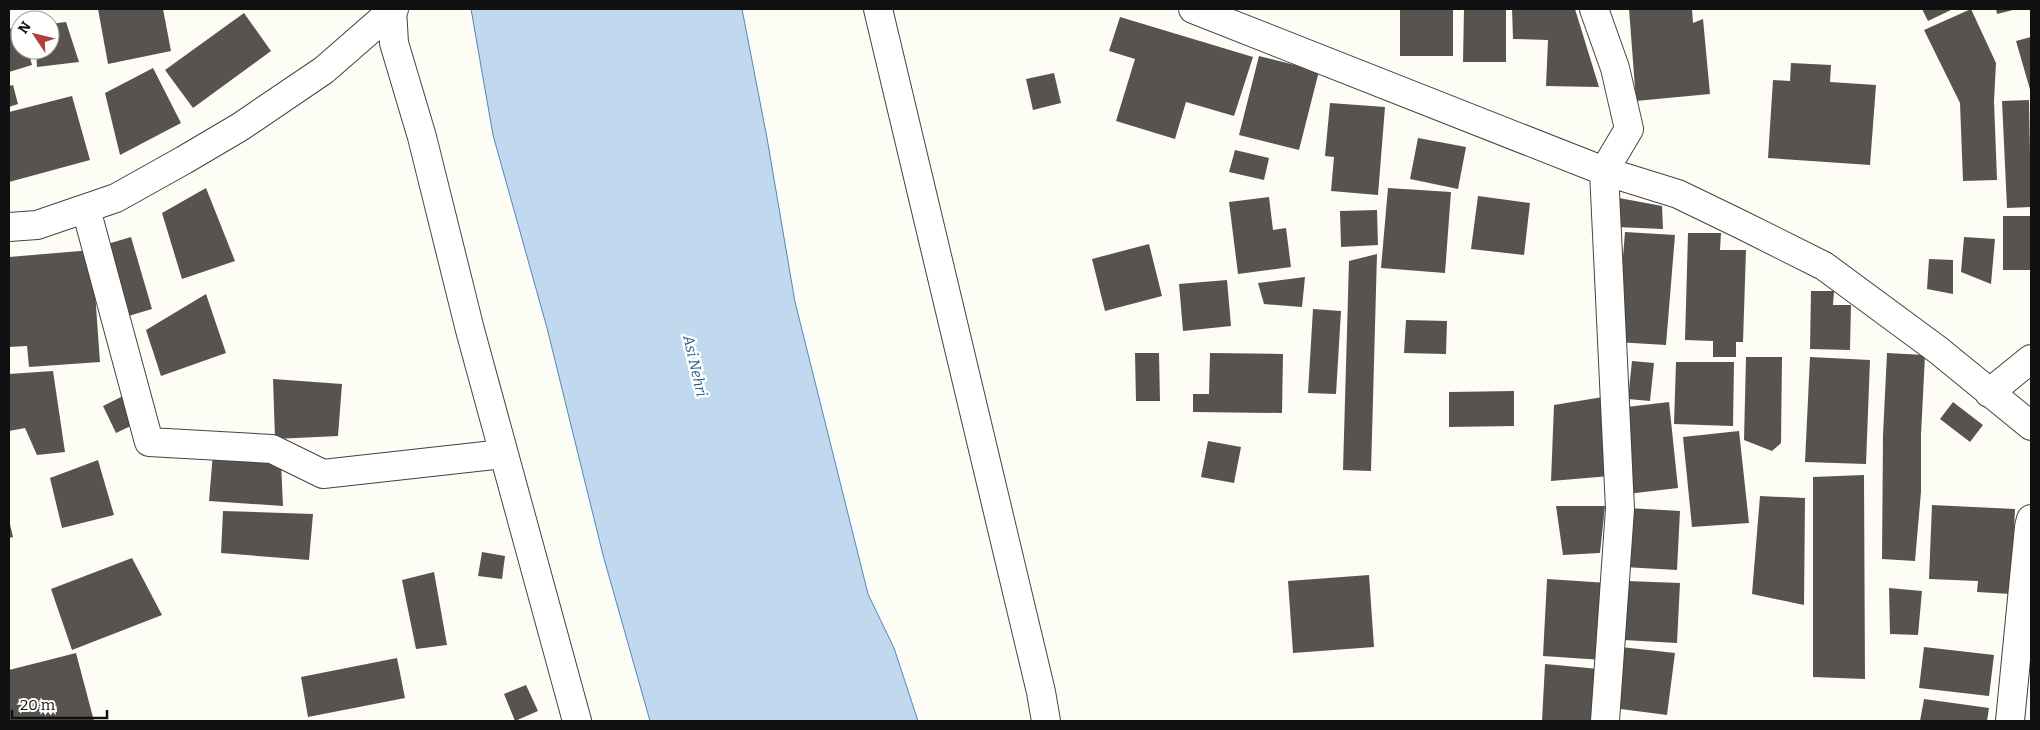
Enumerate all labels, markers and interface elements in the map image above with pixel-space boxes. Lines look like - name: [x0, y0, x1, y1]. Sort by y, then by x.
- north arrow: [10, 10, 60, 60]
- text: N: [15, 18, 35, 37]
- water label: Asi Nehri: [679, 333, 711, 398]
- scale bar: [12, 688, 108, 720]
- text: 20 m: [20, 696, 56, 714]

